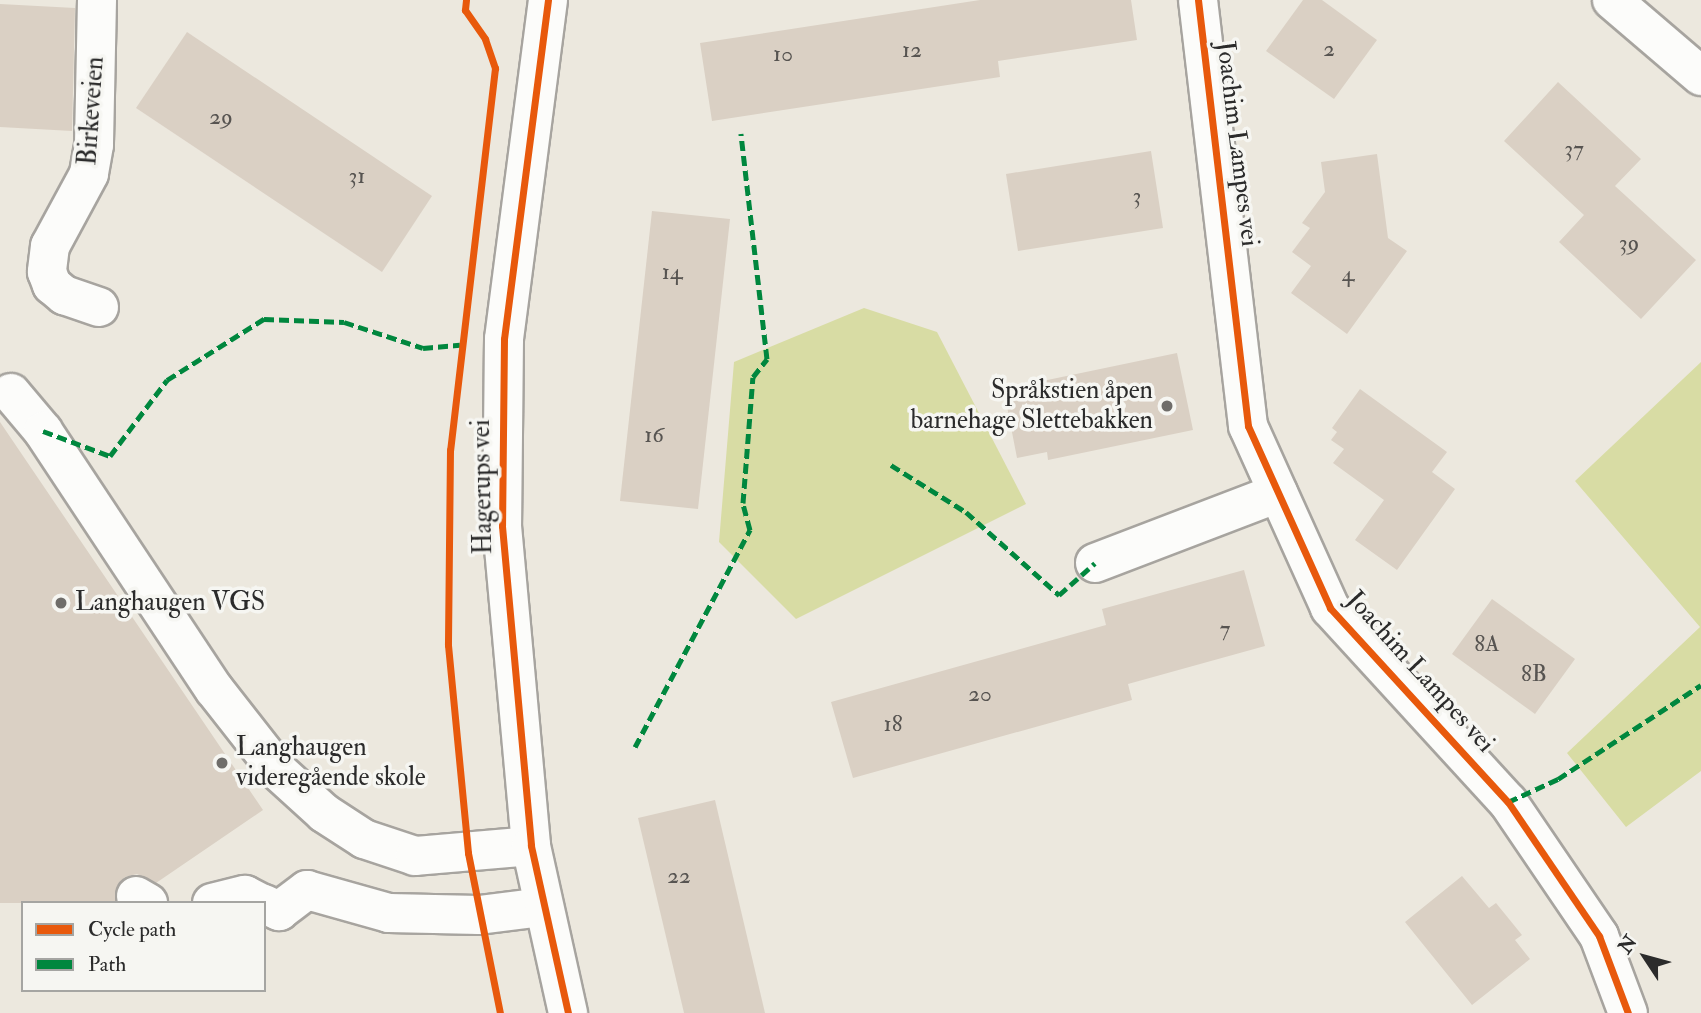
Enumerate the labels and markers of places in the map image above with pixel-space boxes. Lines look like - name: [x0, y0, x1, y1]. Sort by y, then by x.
- place label: Språkstien åpen barnehage Slettebakken: [910, 375, 1153, 436]
- marker: Språkstien åpen barnehage Slettebakken: [1159, 398, 1175, 414]
- place label: Langhaugen VGS: [75, 587, 265, 619]
- marker: Langhaugen VGS: [53, 595, 69, 611]
- place label: Langhaugen videregående skole: [236, 732, 426, 794]
- marker: Langhaugen videregående skole: [214, 755, 230, 771]

